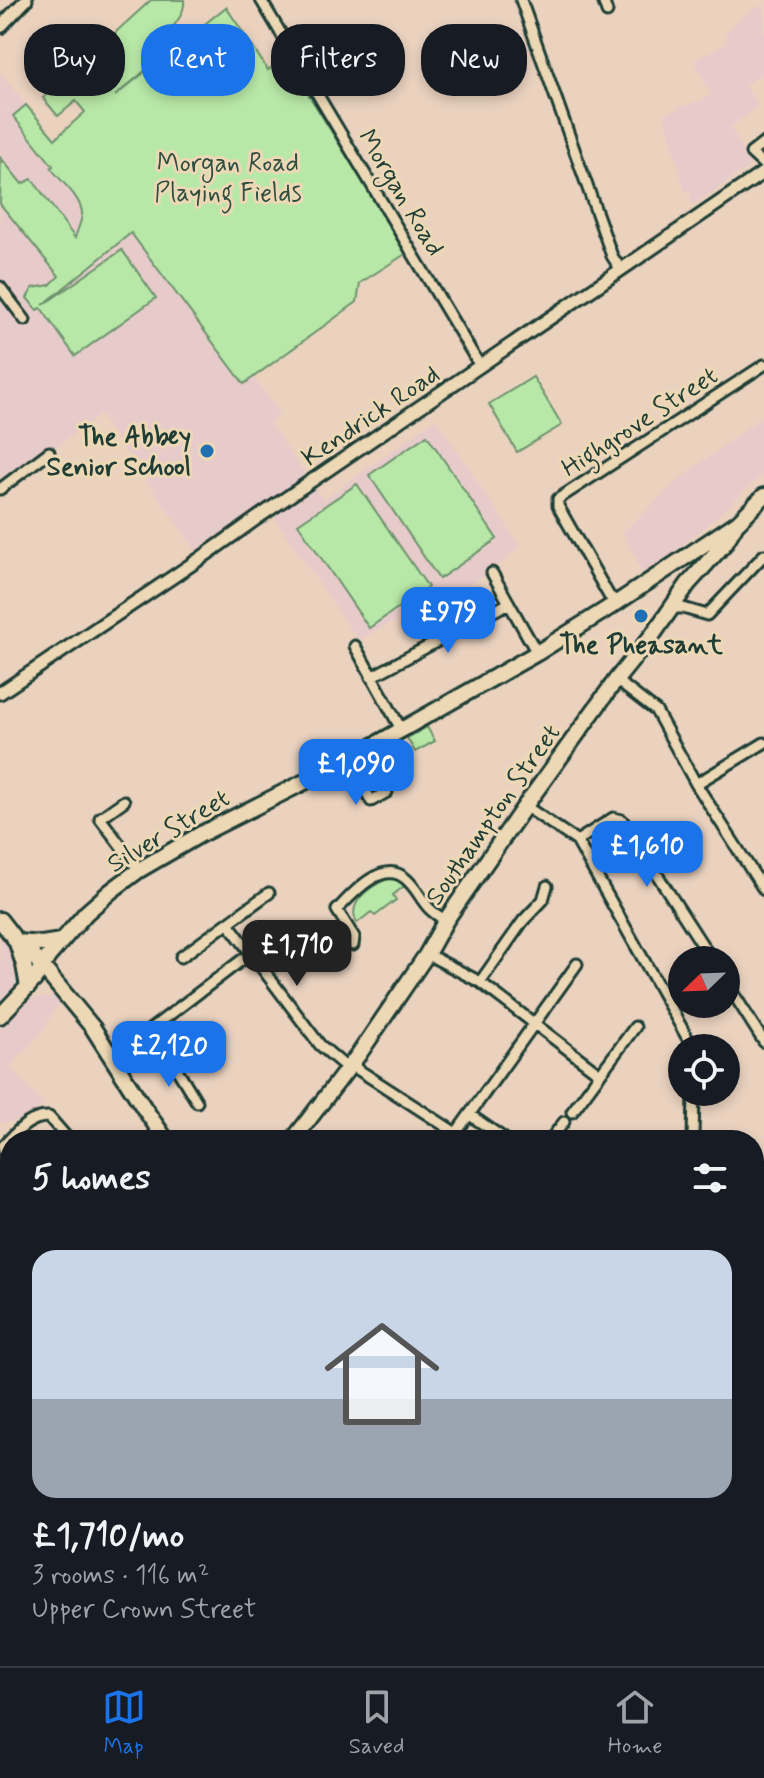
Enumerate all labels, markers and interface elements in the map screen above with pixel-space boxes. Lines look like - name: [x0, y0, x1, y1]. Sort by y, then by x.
- chip: Buy: [24, 24, 125, 96]
- chip: Rent: [141, 24, 255, 96]
- chip: Filters: [271, 24, 405, 96]
- chip: New: [421, 24, 527, 96]
- street label: Morgan Road: [347, 123, 452, 264]
- park label: Morgan Road Playing Fields: [154, 147, 302, 214]
- street label: Kendrick Road: [296, 358, 447, 475]
- street label: Highgrove Street: [555, 359, 727, 488]
- place label: The Abbey Senior School: [47, 421, 191, 485]
- marker: The Abbey Senior School: [198, 442, 216, 460]
- pin: £979: [401, 587, 495, 655]
- text: £979: [419, 596, 477, 630]
- marker: The Pheasant: [632, 607, 650, 625]
- place label: The Pheasant: [559, 629, 723, 663]
- street label: Southampton Street: [418, 718, 569, 913]
- pin: £1,090: [291, 739, 421, 807]
- text: £1,090: [317, 748, 395, 782]
- street label: Silver Street: [101, 782, 237, 882]
- pin: £1,610: [582, 821, 712, 889]
- text: £1,610: [610, 830, 684, 864]
- pin: £1,710: [232, 920, 362, 988]
- text: £1,710: [260, 929, 334, 963]
- north arrow: [668, 946, 740, 1018]
- map controls: [668, 946, 740, 1106]
- pin: £2,120: [104, 1021, 234, 1089]
- text: £2,120: [130, 1030, 208, 1064]
- button: locate: [668, 1034, 740, 1106]
- text: 5 homes: [32, 1156, 150, 1201]
- icon: filters: [688, 1156, 732, 1200]
- icon: home: [310, 1302, 454, 1446]
- text: £1,710/mo: [32, 1514, 184, 1559]
- text: 3 rooms · 116 m²: [32, 1559, 209, 1593]
- text: Upper Crown Street: [32, 1593, 256, 1627]
- tab: Map: [102, 1685, 146, 1761]
- tab: Saved: [349, 1685, 404, 1761]
- tab: Home: [608, 1685, 662, 1761]

